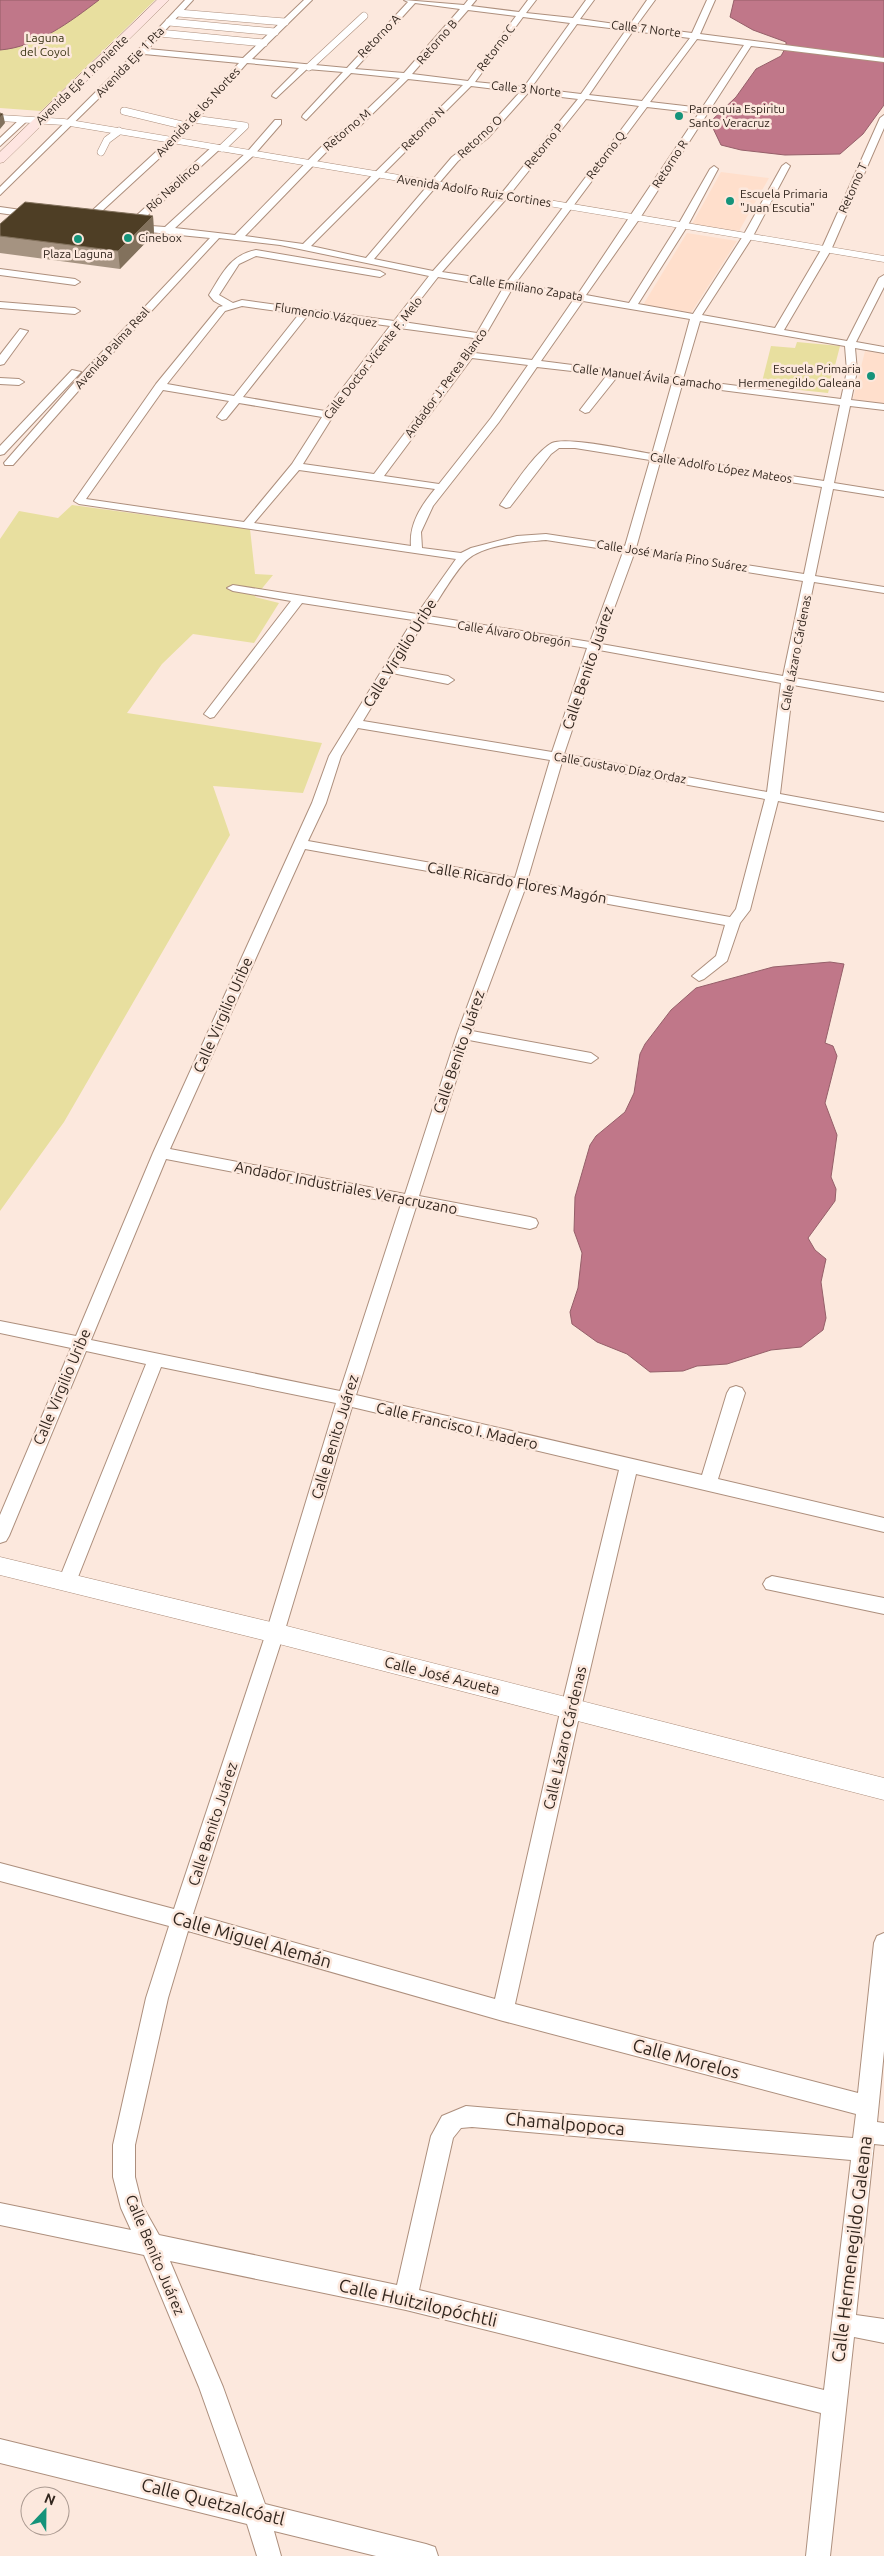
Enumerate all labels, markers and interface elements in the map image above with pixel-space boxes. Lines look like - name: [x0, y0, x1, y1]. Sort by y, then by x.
- street label: Retorno A: [355, 11, 402, 60]
- street label: Retorno B: [414, 17, 459, 67]
- street label: Calle 7 Norte: [610, 18, 682, 39]
- street label: Retorno C: [474, 22, 518, 73]
- street label: Avenida Eje 1 Pta: [93, 24, 166, 99]
- park label: Laguna del Coyol: [20, 31, 70, 58]
- street label: Avenida Eje 1 Poniente: [33, 32, 130, 127]
- street label: Avenida de los Nortes: [153, 64, 242, 159]
- street label: Calle 3 Norte: [490, 78, 562, 99]
- place label: Parroquia Espiritu Santo Veracruz: [689, 102, 785, 129]
- street label: Retorno N: [398, 104, 447, 153]
- street label: Retorno M: [321, 106, 373, 153]
- marker: Parroquia Espiritu Santo Veracruz: [673, 110, 685, 122]
- street label: Retorno O: [455, 113, 505, 161]
- street label: Retorno P: [522, 121, 566, 171]
- street label: Retorno Q: [583, 128, 628, 181]
- street label: Retorno R: [649, 137, 690, 190]
- street label: Río Naolinco: [143, 159, 202, 214]
- street label: Retorno T: [836, 160, 870, 215]
- street label: Avenida Adolfo Ruiz Cortines: [396, 172, 552, 209]
- place label: Escuela Primaria "Juan Escutia": [740, 187, 828, 214]
- marker: Escuela Primaria "Juan Escutia": [724, 195, 736, 207]
- place label: Cinebox: [138, 231, 182, 244]
- marker: Cinebox: [122, 232, 134, 244]
- marker: Plaza Laguna: [72, 233, 84, 245]
- place label: Plaza Laguna: [43, 247, 113, 260]
- street label: Calle Emiliano Zapata: [468, 272, 584, 303]
- street label: Calle Doctor Vicente F. Melo: [321, 294, 424, 422]
- street label: Flumencio Vázquez: [274, 300, 379, 329]
- street label: Avenida Palma Real: [72, 304, 152, 391]
- street label: Andador J. Perea Blanco: [402, 326, 489, 439]
- street label: Calle Manuel Ávila Camacho: [572, 361, 722, 392]
- place label: Escuela Primaria Hermenegildo Galeana: [738, 362, 861, 389]
- marker: Escuela Primaria Hermenegildo Galeana: [865, 370, 877, 382]
- street label: Calle Adolfo López Mateos: [649, 450, 793, 485]
- street label: Calle José María Pino Suárez: [596, 537, 749, 574]
- street label: Calle Lázaro Cárdenas: [778, 594, 813, 712]
- street label: Calle Virgilio Uribe: [359, 595, 440, 710]
- street label: Calle Benito Juárez: [558, 604, 617, 732]
- street label: Calle Álvaro Obregón: [456, 618, 572, 649]
- street label: Calle Gustavo Díaz Ordaz: [553, 749, 688, 786]
- street label: Calle Ricardo Flores Magón: [426, 858, 608, 907]
- street label: Calle Virgilio Uribe: [189, 954, 256, 1075]
- street label: Calle Benito Juárez: [429, 988, 488, 1116]
- street label: Andador Industriales Veracruzano: [233, 1158, 459, 1217]
- street label: Calle Virgilio Uribe: [29, 1326, 94, 1447]
- street label: Calle Benito Juárez: [308, 1373, 362, 1501]
- street label: Calle Francisco I. Madero: [375, 1399, 540, 1452]
- street label: Calle José Azueta: [383, 1653, 502, 1698]
- street label: Calle Lázaro Cárdenas: [540, 1664, 589, 1811]
- street label: Calle Benito Juárez: [184, 1760, 241, 1888]
- street label: Calle Miguel Alemán: [170, 1907, 334, 1971]
- street label: Calle Morelos: [631, 2034, 742, 2082]
- street label: Chamalpopoca: [505, 2108, 626, 2138]
- street label: Calle Hermenegildo Galeana: [827, 2134, 875, 2363]
- street label: Calle Benito Juárez: [122, 2192, 189, 2318]
- street label: Calle Huitzilopóchtli: [337, 2274, 499, 2330]
- street label: Calle Quetzalcóatl: [139, 2474, 287, 2530]
- north arrow: [20, 2486, 70, 2536]
- text: N: [42, 2490, 58, 2508]

